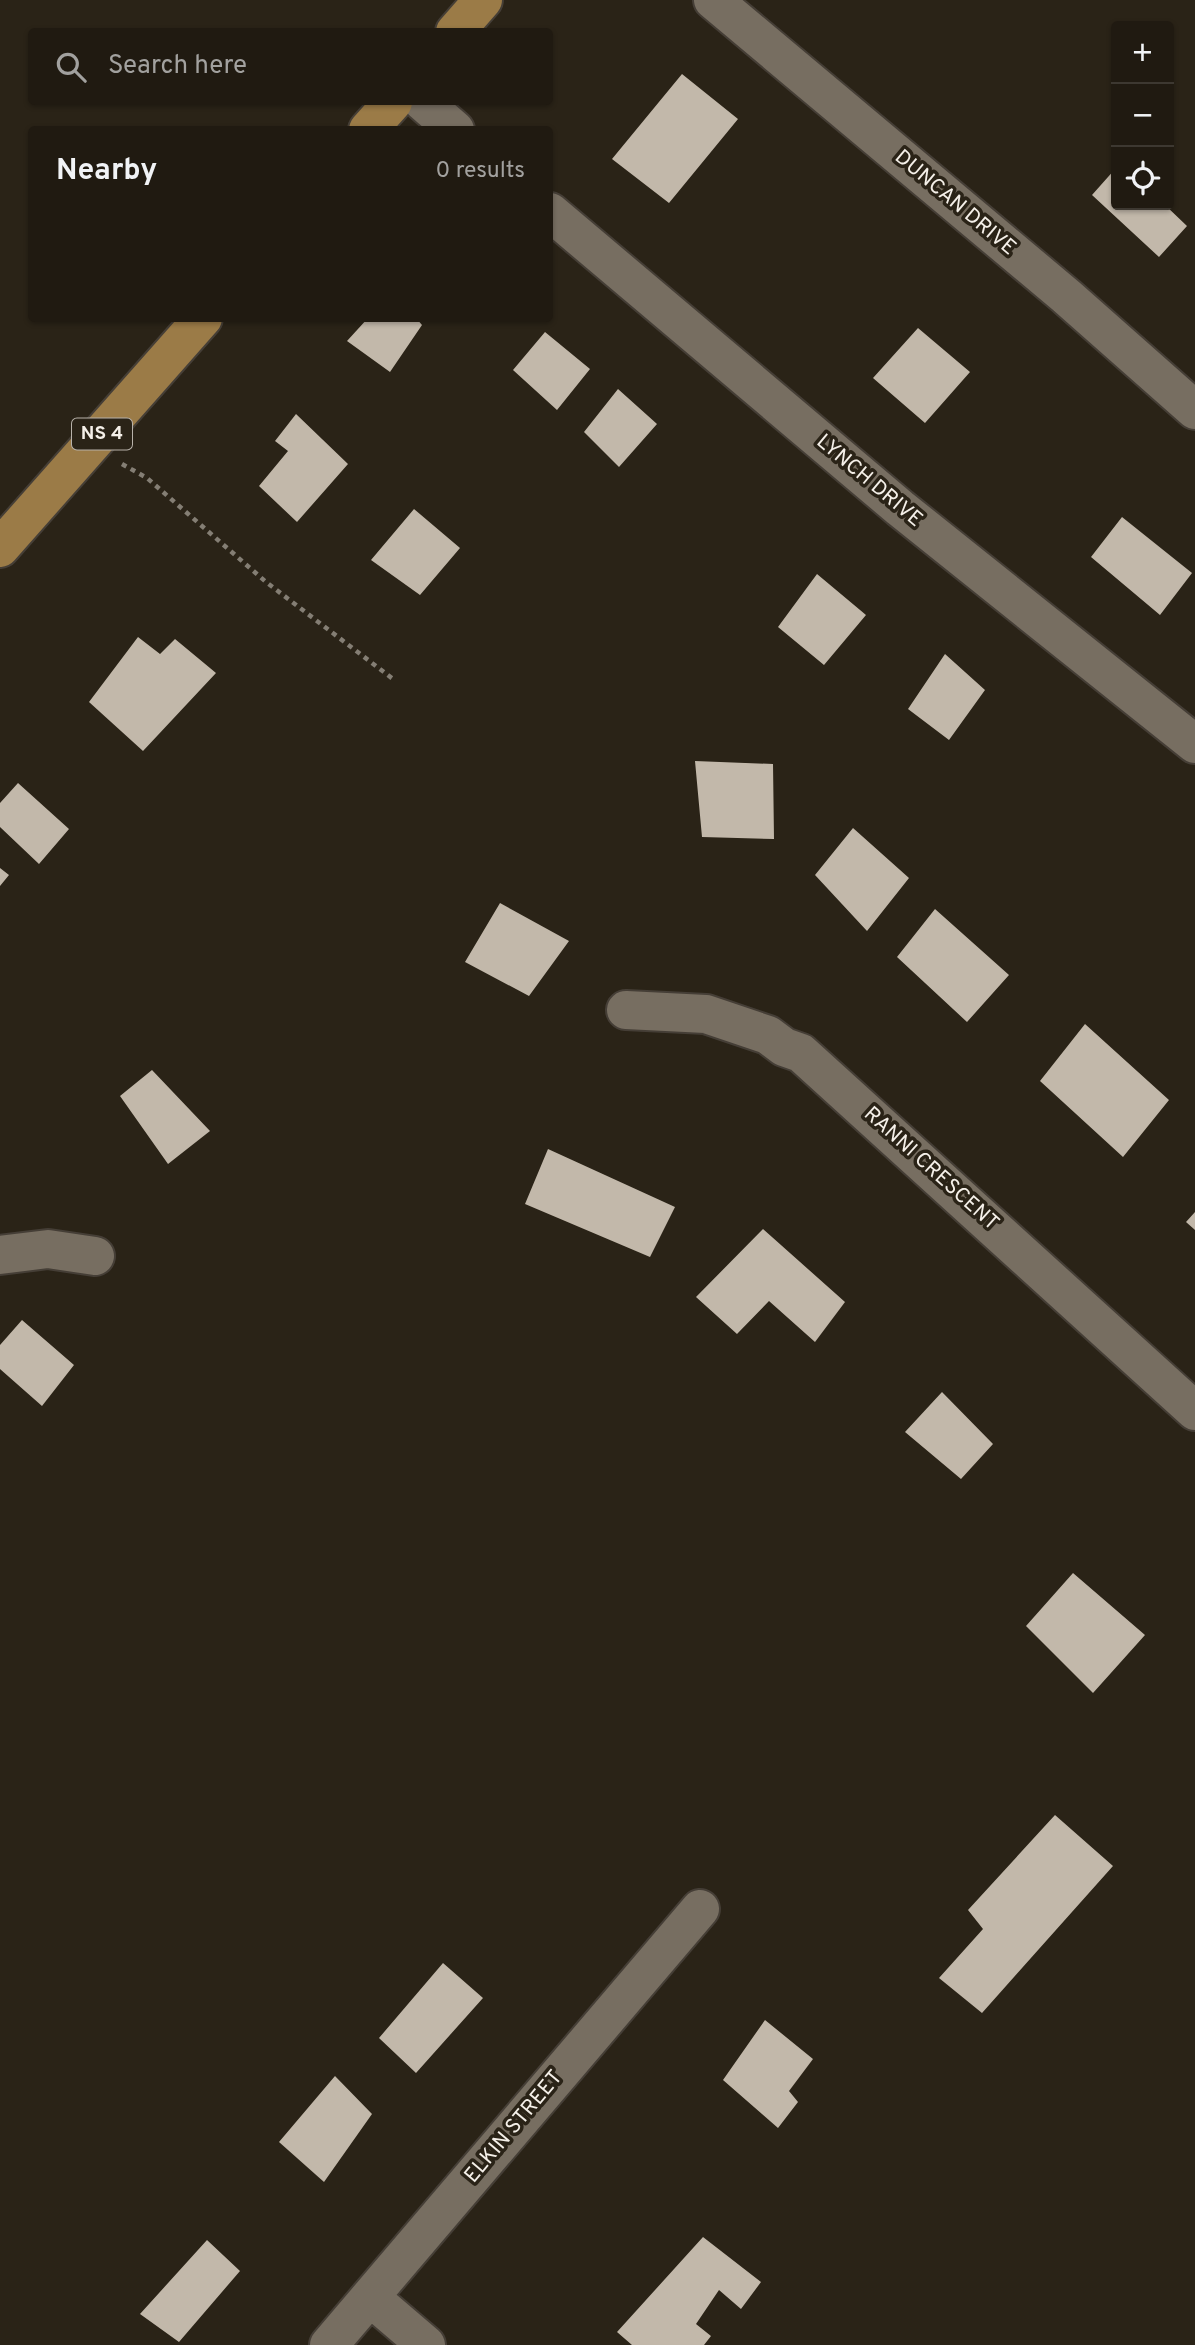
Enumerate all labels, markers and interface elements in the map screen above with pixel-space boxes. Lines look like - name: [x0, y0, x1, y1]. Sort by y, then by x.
- map controls: [1111, 21, 1174, 210]
- button: +: [1111, 21, 1174, 84]
- search box: [28, 28, 553, 105]
- icon: search: [52, 48, 90, 86]
- text: Search here: [108, 50, 247, 83]
- button: −: [1111, 84, 1174, 147]
- street label: DUNCAN DRIVE: [889, 144, 1021, 262]
- button: locate: [1111, 147, 1174, 210]
- text: Nearby: [56, 153, 157, 190]
- text: 0 results: [436, 157, 525, 186]
- road number: NS 4: [72, 418, 132, 449]
- street label: LYNCH DRIVE: [810, 429, 928, 533]
- street label: RANNI CRESCENT: [858, 1101, 1004, 1237]
- street label: ELKIN STREET: [459, 2065, 569, 2189]

